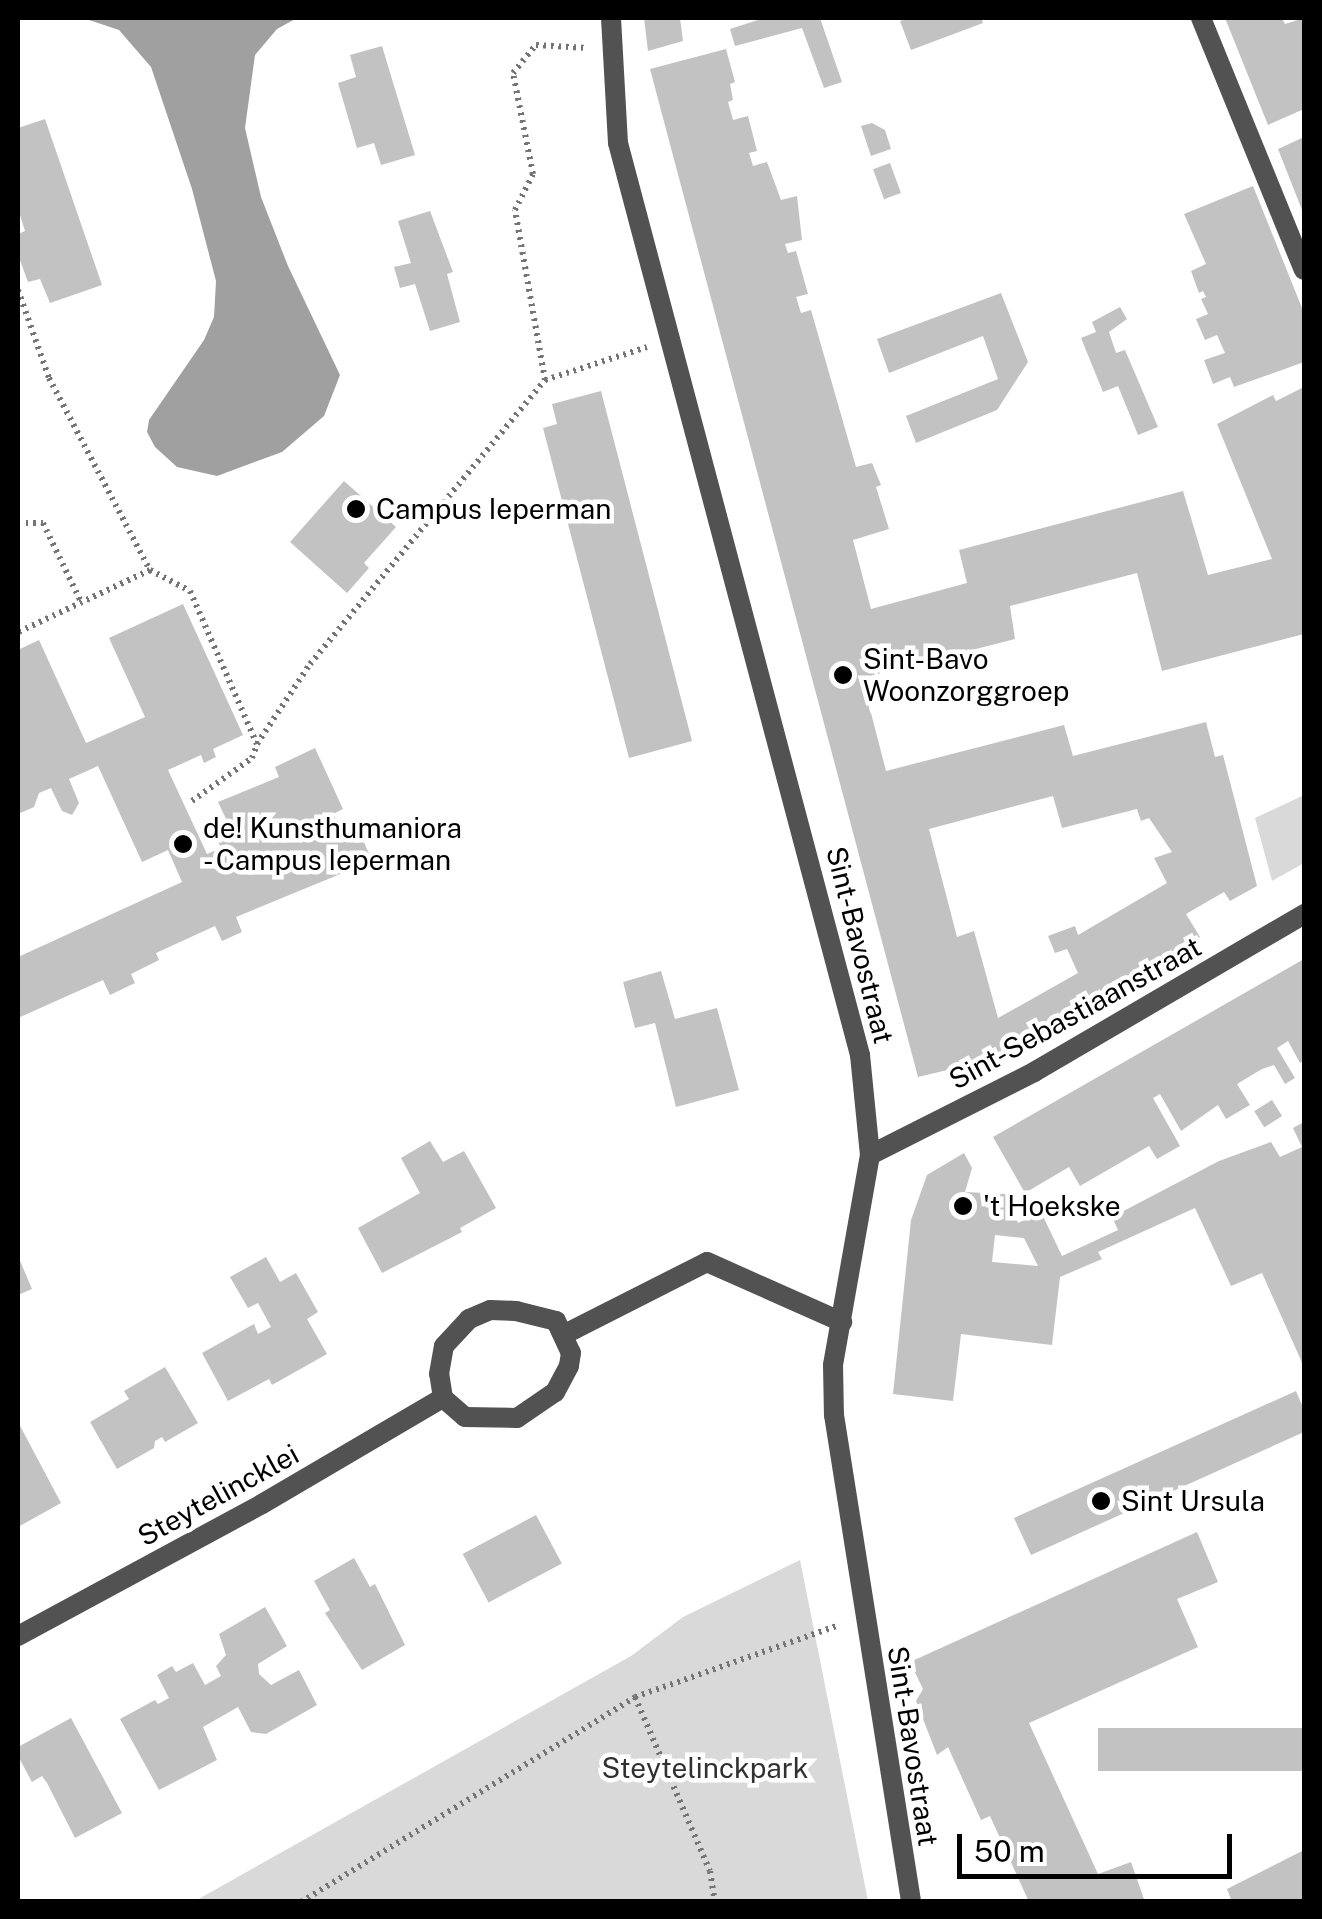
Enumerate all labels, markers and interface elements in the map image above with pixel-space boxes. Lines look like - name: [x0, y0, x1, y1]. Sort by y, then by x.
- place label: Campus Ieperman: [376, 492, 612, 526]
- marker: Campus Ieperman: [345, 498, 367, 520]
- place label: Sint-Bavo Woonzorggroep: [863, 642, 1069, 708]
- marker: Sint-Bavo Woonzorggroep: [832, 664, 854, 686]
- place label: de! Kunsthumaniora - Campus Ieperman: [203, 811, 462, 877]
- marker: de! Kunsthumaniora - Campus Ieperman: [172, 833, 194, 855]
- street label: Sint-Bavostraat: [819, 843, 901, 1047]
- street label: Sint-Sebastiaanstraat: [943, 930, 1207, 1096]
- place label: 't Hoekske: [983, 1189, 1121, 1223]
- marker: 't Hoekske: [952, 1195, 974, 1217]
- street label: Steytelincklei: [132, 1437, 304, 1553]
- place label: Sint Ursula: [1121, 1484, 1265, 1518]
- marker: Sint Ursula: [1090, 1490, 1112, 1512]
- street label: Sint-Bavostraat: [881, 1644, 945, 1848]
- park label: Steytelinckpark: [602, 1751, 808, 1785]
- scale bar: [962, 1814, 1237, 1876]
- text: 50 m: [974, 1833, 1045, 1869]

